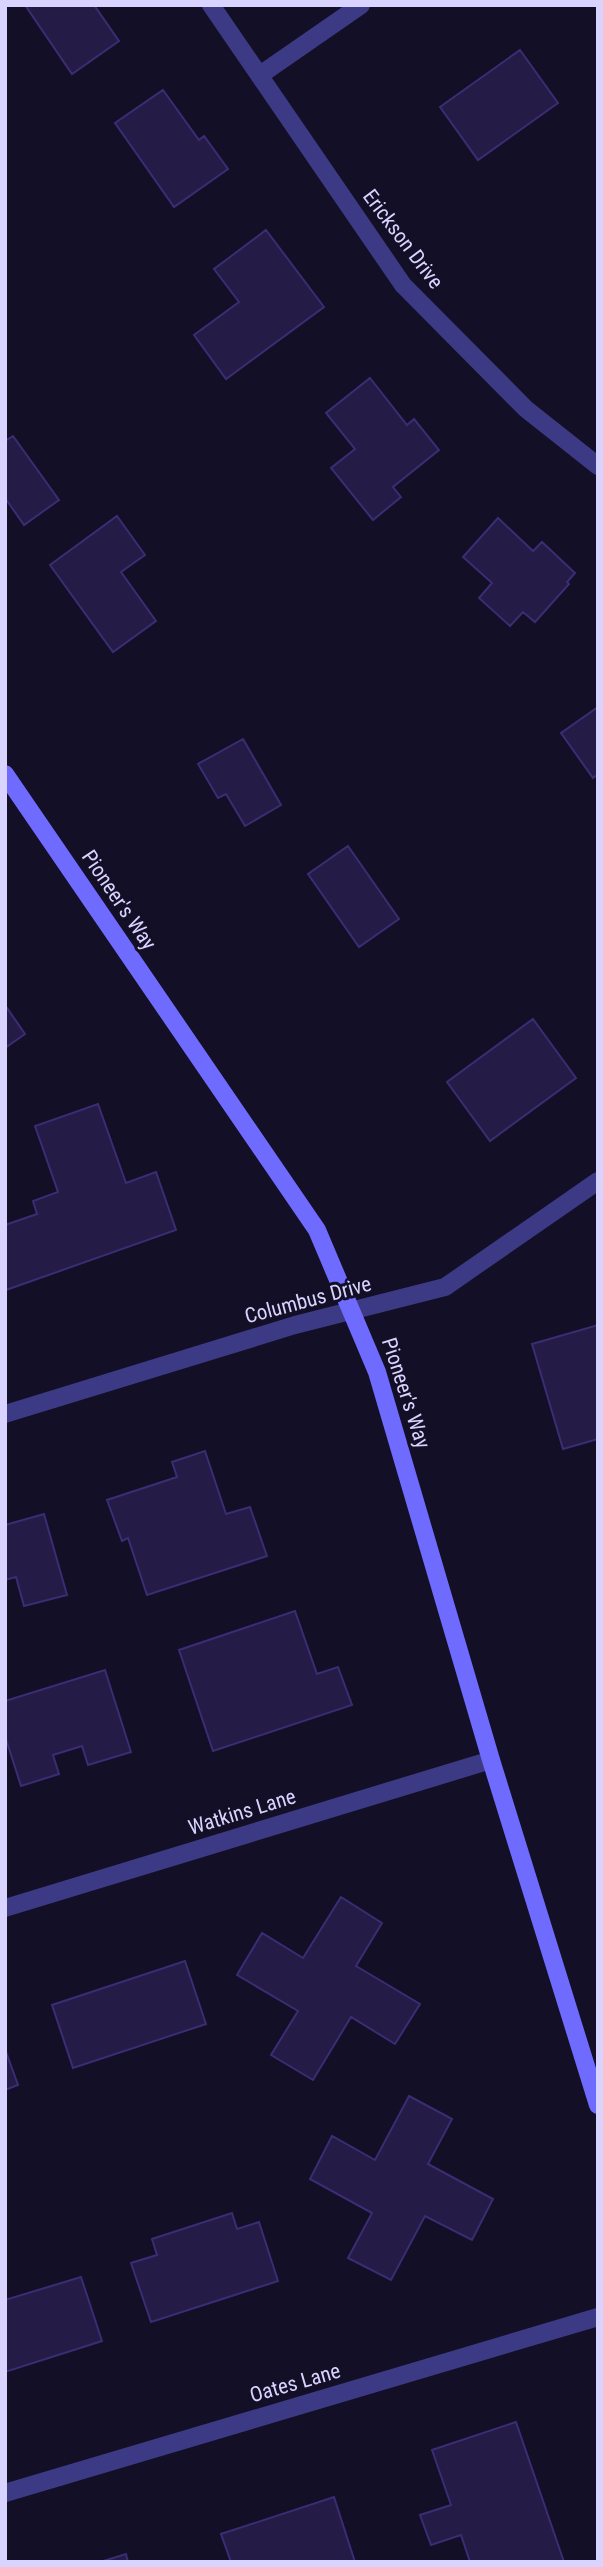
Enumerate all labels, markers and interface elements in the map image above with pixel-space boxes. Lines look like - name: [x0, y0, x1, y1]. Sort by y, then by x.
- street label: Erickson Drive: [358, 185, 448, 293]
- street label: Pioneer's Way: [77, 846, 161, 955]
- street label: Columbus Drive: [242, 1272, 374, 1328]
- street label: Pioneer's Way: [377, 1335, 435, 1452]
- street label: Watkins Lane: [185, 1784, 299, 1840]
- street label: Oates Lane: [247, 2359, 343, 2407]

